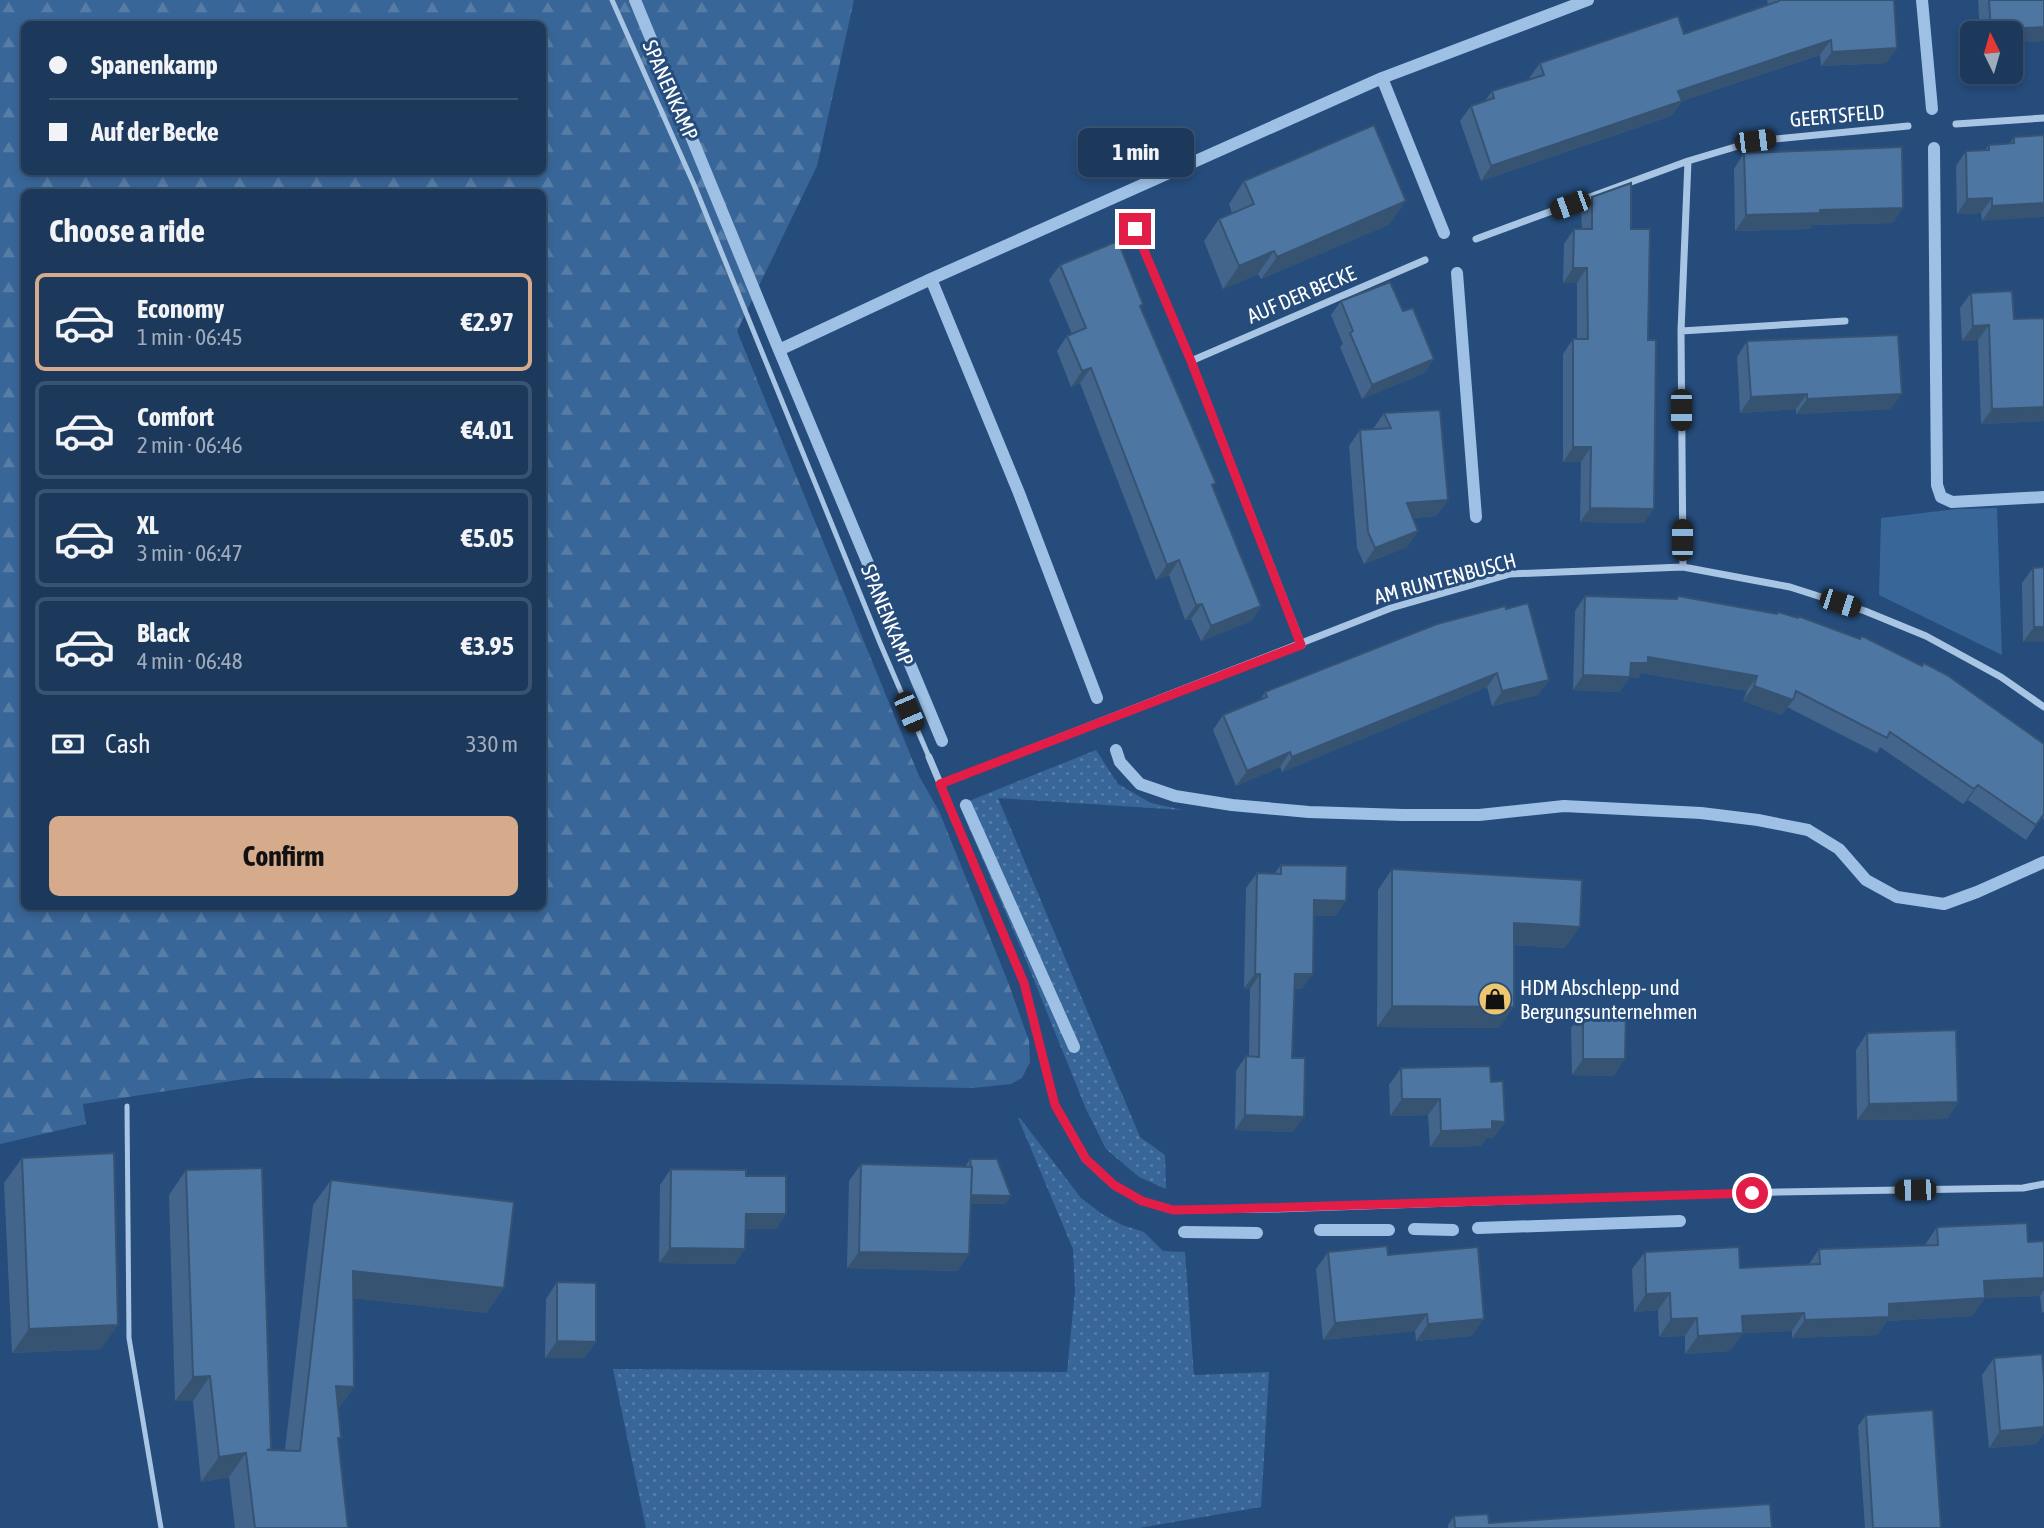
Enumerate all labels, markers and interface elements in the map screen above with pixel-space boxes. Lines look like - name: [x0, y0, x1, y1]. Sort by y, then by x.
- north arrow: [1960, 21, 2023, 84]
- map controls: [1960, 21, 2023, 84]
- street label: SPANENKAMP: [638, 36, 704, 144]
- text: Spanenkamp: [91, 50, 218, 80]
- street label: GEERTSFELD: [1789, 99, 1885, 131]
- text: Auf der Becke: [91, 117, 219, 147]
- callout: 1 min: [1077, 128, 1193, 176]
- car: [1733, 128, 1778, 154]
- text: 1 min: [1113, 139, 1159, 165]
- car: [1547, 188, 1594, 222]
- text: Choose a ride: [49, 212, 205, 249]
- route end: [1119, 213, 1151, 245]
- street label: AUF DER BECKE: [1243, 260, 1359, 328]
- icon: car: [53, 291, 116, 354]
- text: Economy: [137, 294, 224, 324]
- text: €2.97: [461, 307, 514, 337]
- text: 1 min · 06:45: [137, 324, 243, 350]
- car: [1671, 389, 1692, 431]
- icon: car: [53, 399, 116, 462]
- text: Comfort: [137, 402, 214, 432]
- text: €4.01: [461, 415, 514, 445]
- text: 2 min · 06:46: [137, 432, 243, 458]
- icon: car: [53, 507, 116, 570]
- text: XL: [137, 510, 159, 540]
- car: [1672, 519, 1693, 561]
- text: €5.05: [461, 523, 514, 553]
- text: 3 min · 06:47: [137, 540, 243, 566]
- street label: AM RUNTENBUSCH: [1371, 548, 1519, 608]
- street label: SPANENKAMP: [857, 561, 919, 669]
- car: [1817, 587, 1864, 619]
- icon: car: [53, 615, 116, 678]
- text: Black: [137, 618, 189, 648]
- text: €3.95: [461, 631, 514, 661]
- text: 4 min · 06:48: [137, 648, 243, 674]
- car: [892, 689, 927, 735]
- icon: cash: [49, 725, 87, 763]
- text: Cash: [105, 729, 151, 759]
- text: 330 m: [466, 731, 518, 757]
- button: Confirm: [49, 816, 518, 896]
- place label: HDM Abschlepp- und Bergungsunternehmen: [1520, 975, 1698, 1023]
- shop icon: HDM Abschlepp- und Bergungsunternehmen: [1476, 980, 1514, 1018]
- route start: [1736, 1177, 1768, 1209]
- car: [1894, 1179, 1937, 1201]

